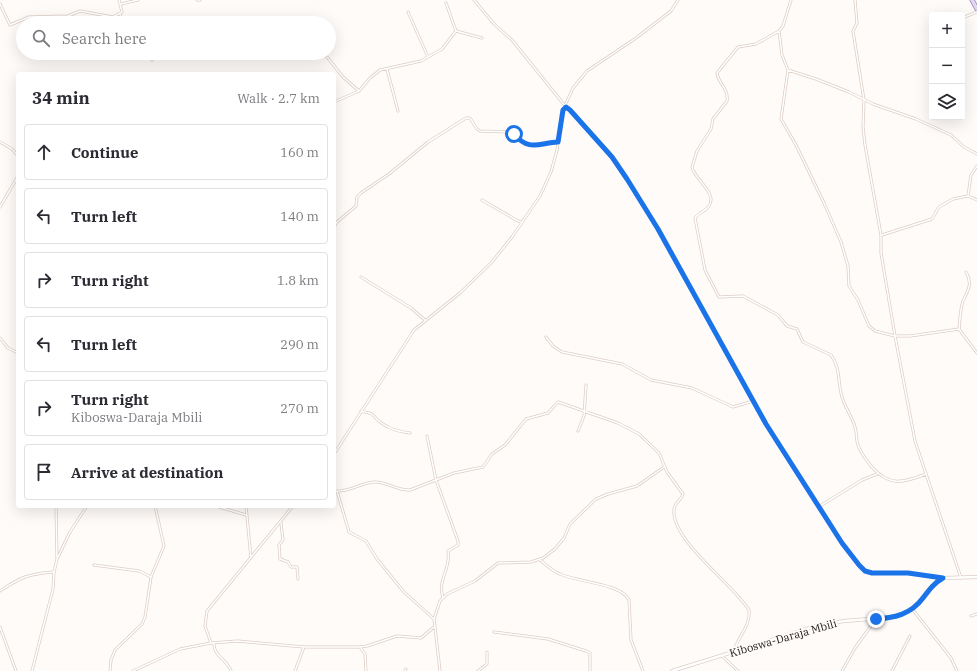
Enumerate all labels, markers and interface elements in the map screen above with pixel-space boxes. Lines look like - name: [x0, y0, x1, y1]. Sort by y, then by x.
- map controls: [929, 12, 965, 120]
- button: +: [929, 12, 965, 48]
- search box: [16, 16, 336, 60]
- icon: search: [30, 27, 52, 49]
- text: Search here: [62, 29, 147, 48]
- button: −: [929, 48, 965, 84]
- button: layers: [929, 84, 965, 120]
- text: 34 min: [32, 87, 90, 109]
- text: Walk · 2.7 km: [237, 90, 320, 107]
- route start: [505, 125, 523, 143]
- icon: ahead: [33, 141, 55, 163]
- text: Continue: [71, 143, 138, 162]
- text: 160 m: [280, 144, 319, 161]
- icon: left: [33, 205, 55, 227]
- text: Turn left: [71, 207, 137, 226]
- text: 140 m: [280, 208, 319, 225]
- icon: right: [33, 269, 55, 291]
- text: Turn right: [71, 271, 149, 290]
- text: 1.8 km: [277, 272, 319, 289]
- icon: left: [33, 333, 55, 355]
- text: Turn left: [71, 335, 137, 354]
- text: 290 m: [280, 336, 319, 353]
- text: Turn right: [71, 390, 149, 409]
- icon: right: [33, 397, 55, 419]
- text: 270 m: [280, 400, 319, 417]
- text: Kiboswa-Daraja Mbili: [71, 409, 202, 426]
- icon: arrive: [33, 461, 55, 483]
- text: Arrive at destination: [71, 463, 223, 482]
- route end: [867, 610, 885, 628]
- street label: Kiboswa-Daraja Mbili: [728, 616, 839, 660]

